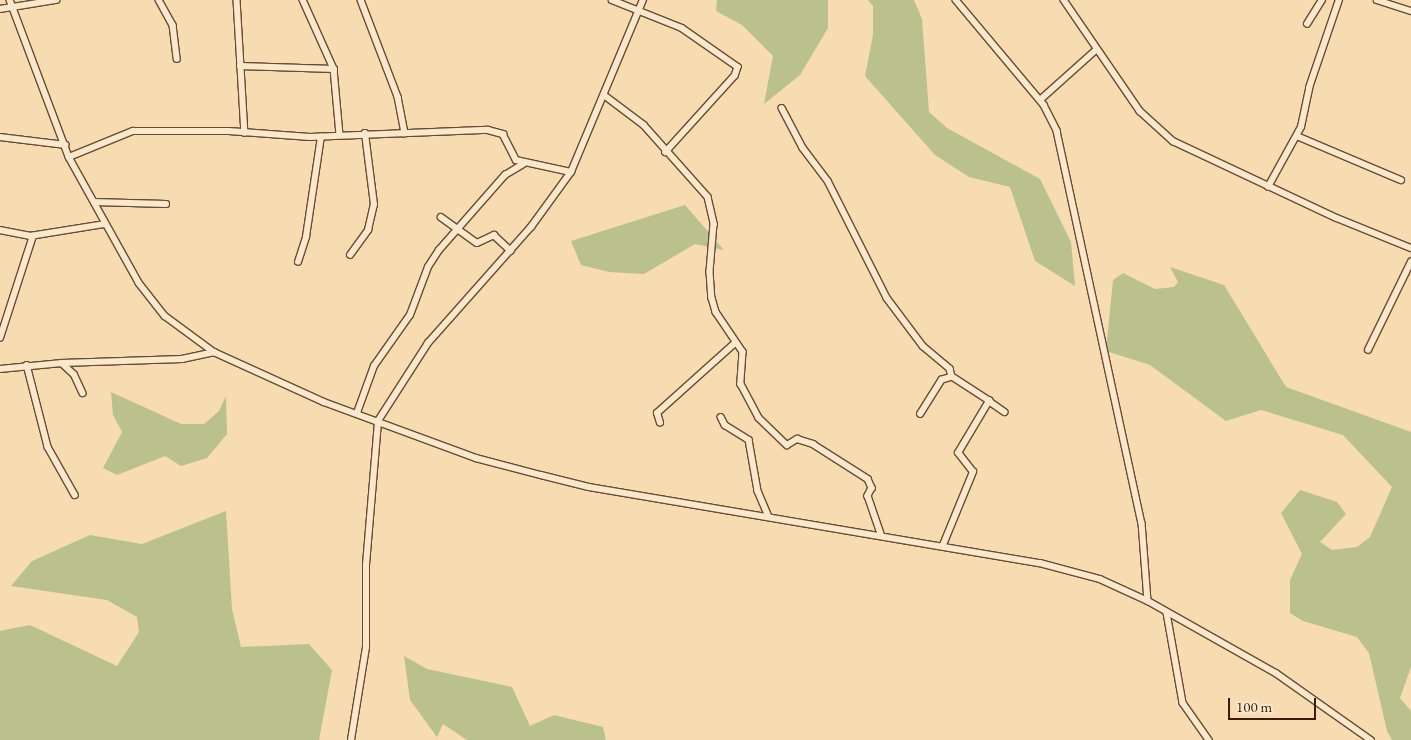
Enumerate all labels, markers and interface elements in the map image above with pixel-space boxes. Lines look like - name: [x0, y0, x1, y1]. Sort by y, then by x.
- scale bar: [1231, 688, 1318, 720]
- text: 100 m: [1236, 697, 1272, 716]

